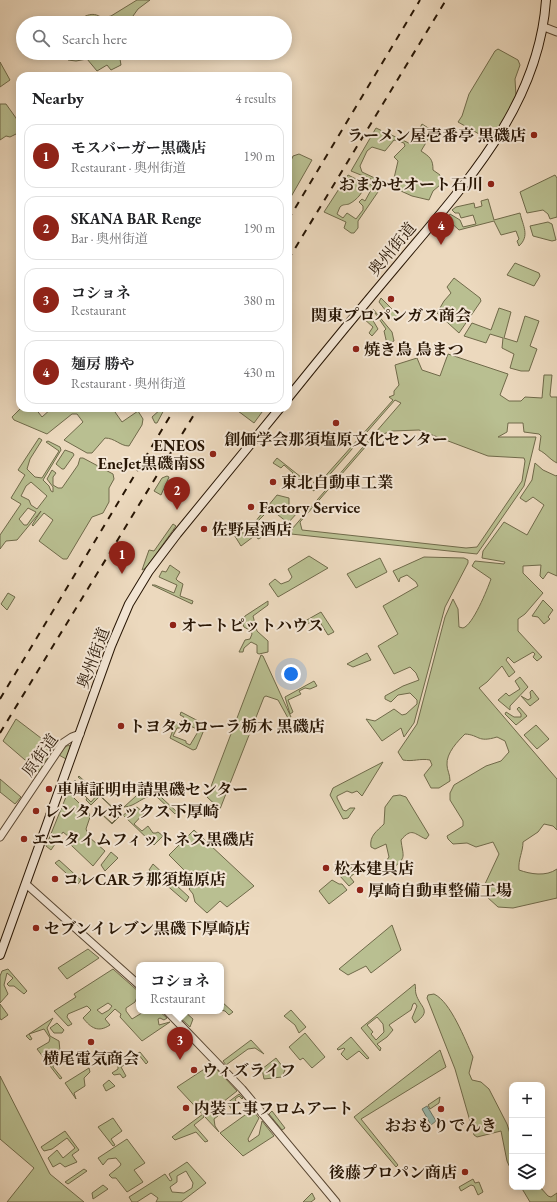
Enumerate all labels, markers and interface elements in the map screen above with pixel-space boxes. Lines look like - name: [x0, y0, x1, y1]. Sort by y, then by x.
- search box: [16, 16, 292, 60]
- icon: search: [30, 27, 52, 49]
- text: Search here: [62, 29, 127, 48]
- text: Nearby: [32, 87, 84, 109]
- text: 4 results: [235, 90, 276, 107]
- place label: ラーメン屋壱番亭 黒磯店: [347, 125, 526, 146]
- marker: ラーメン屋壱番亭 黒磯店: [529, 130, 539, 140]
- text: モスバーガー黒磯店: [71, 138, 206, 157]
- text: 1: [43, 148, 49, 165]
- text: 190 m: [244, 148, 275, 165]
- text: Restaurant · 奥州街道: [71, 159, 186, 176]
- place label: おまかせオート石川: [339, 174, 483, 195]
- marker: おまかせオート石川: [486, 179, 496, 189]
- text: SKANA BAR Renge: [71, 209, 201, 228]
- pin: 4: [428, 212, 454, 245]
- street label: 奥州街道: [363, 218, 421, 280]
- text: 2: [43, 220, 49, 237]
- text: 190 m: [244, 220, 275, 237]
- text: Bar · 奥州街道: [71, 230, 148, 247]
- text: コショネ: [71, 283, 131, 302]
- text: 3: [43, 292, 49, 309]
- text: 380 m: [244, 292, 275, 309]
- marker: 関東プロパンガス商会: [386, 294, 396, 304]
- text: Restaurant: [71, 302, 126, 319]
- place label: 関東プロパンガス商会: [311, 305, 471, 326]
- place label: 焼き鳥 鳥まつ: [364, 339, 464, 360]
- marker: 焼き鳥 鳥まつ: [351, 344, 361, 354]
- text: 麺房 勝や: [71, 354, 135, 373]
- text: 4: [43, 364, 49, 381]
- text: 430 m: [244, 364, 275, 381]
- text: Restaurant · 奥州街道: [71, 375, 186, 392]
- marker: 創価学会那須塩原文化センター: [331, 418, 341, 428]
- place label: 創価学会那須塩原文化センター: [224, 429, 448, 450]
- place label: ENEOS EneJet黒磯南SS: [98, 435, 205, 474]
- marker: ENEOS EneJet黒磯南SS: [208, 449, 218, 459]
- place label: 東北自動車工業: [281, 472, 393, 493]
- pin: 2: [164, 477, 190, 510]
- marker: 東北自動車工業: [268, 477, 278, 487]
- place label: Factory Service: [259, 497, 360, 518]
- marker: Factory Service: [246, 502, 256, 512]
- place label: 佐野屋酒店: [212, 519, 292, 540]
- marker: 佐野屋酒店: [199, 524, 209, 534]
- pin: 1: [109, 541, 135, 574]
- place label: オートピットハウス: [181, 615, 324, 636]
- marker: オートピットハウス: [168, 620, 178, 630]
- street label: 奥州街道: [72, 624, 114, 692]
- your location: [281, 664, 301, 684]
- place label: トヨタカローラ栃木 黒磯店: [129, 716, 325, 737]
- marker: トヨタカローラ栃木 黒磯店: [116, 721, 126, 731]
- street label: 原街道: [17, 729, 63, 781]
- place label: 車庫証明申請黒磯センター: [57, 779, 248, 800]
- marker: 車庫証明申請黒磯センター: [44, 784, 54, 794]
- place label: レンタルボックス下厚崎: [44, 801, 220, 822]
- marker: レンタルボックス下厚崎: [31, 806, 41, 816]
- place label: エニタイムフィットネス黒磯店: [32, 829, 254, 850]
- marker: エニタイムフィットネス黒磯店: [19, 834, 29, 844]
- place label: 松本建具店: [334, 858, 414, 879]
- marker: 松本建具店: [321, 863, 331, 873]
- place label: コレCARラ那須塩原店: [63, 869, 226, 890]
- marker: コレCARラ那須塩原店: [50, 874, 60, 884]
- place label: 厚崎自動車整備工場: [368, 880, 512, 901]
- marker: 厚崎自動車整備工場: [355, 885, 365, 895]
- place label: セブンイレブン黒磯下厚崎店: [44, 918, 250, 939]
- marker: セブンイレブン黒磯下厚崎店: [31, 923, 41, 933]
- popup: [136, 962, 224, 1014]
- text: コショネ: [150, 971, 210, 990]
- text: Restaurant: [150, 990, 205, 1007]
- pin: 3: [167, 1027, 193, 1060]
- marker: 横尾電気商会: [86, 1037, 96, 1047]
- place label: 横尾電気商会: [43, 1048, 139, 1069]
- place label: ウィズライフ: [202, 1060, 296, 1081]
- marker: ウィズライフ: [189, 1065, 199, 1075]
- map controls: [509, 1082, 545, 1190]
- button: +: [509, 1082, 545, 1118]
- place label: 内装工事フロムアート: [194, 1098, 354, 1119]
- marker: 内装工事フロムアート: [181, 1103, 191, 1113]
- marker: おおもりでんき: [436, 1104, 446, 1114]
- place label: おおもりでんき: [385, 1115, 497, 1136]
- button: −: [509, 1118, 545, 1154]
- button: layers: [509, 1154, 545, 1190]
- place label: 後藤プロパン商店: [329, 1162, 457, 1183]
- marker: 後藤プロパン商店: [460, 1167, 470, 1177]

